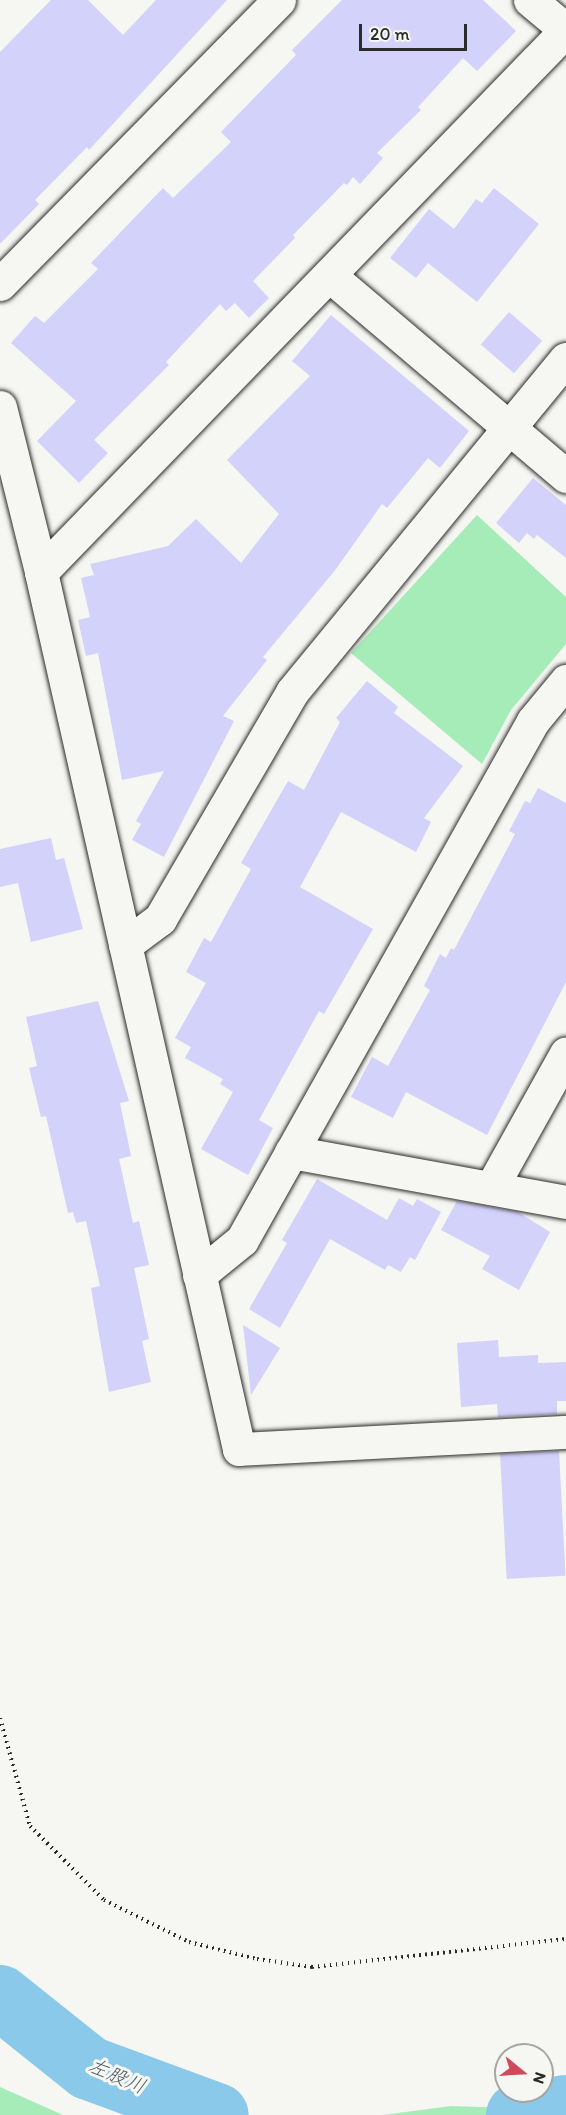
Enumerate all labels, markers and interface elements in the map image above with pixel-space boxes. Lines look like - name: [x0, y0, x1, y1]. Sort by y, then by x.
- scale bar: [362, 12, 470, 50]
- text: 20 m: [370, 23, 410, 45]
- north arrow: [494, 2043, 554, 2103]
- water label: 左股川: [85, 2053, 149, 2099]
- text: N: [529, 2070, 550, 2086]

